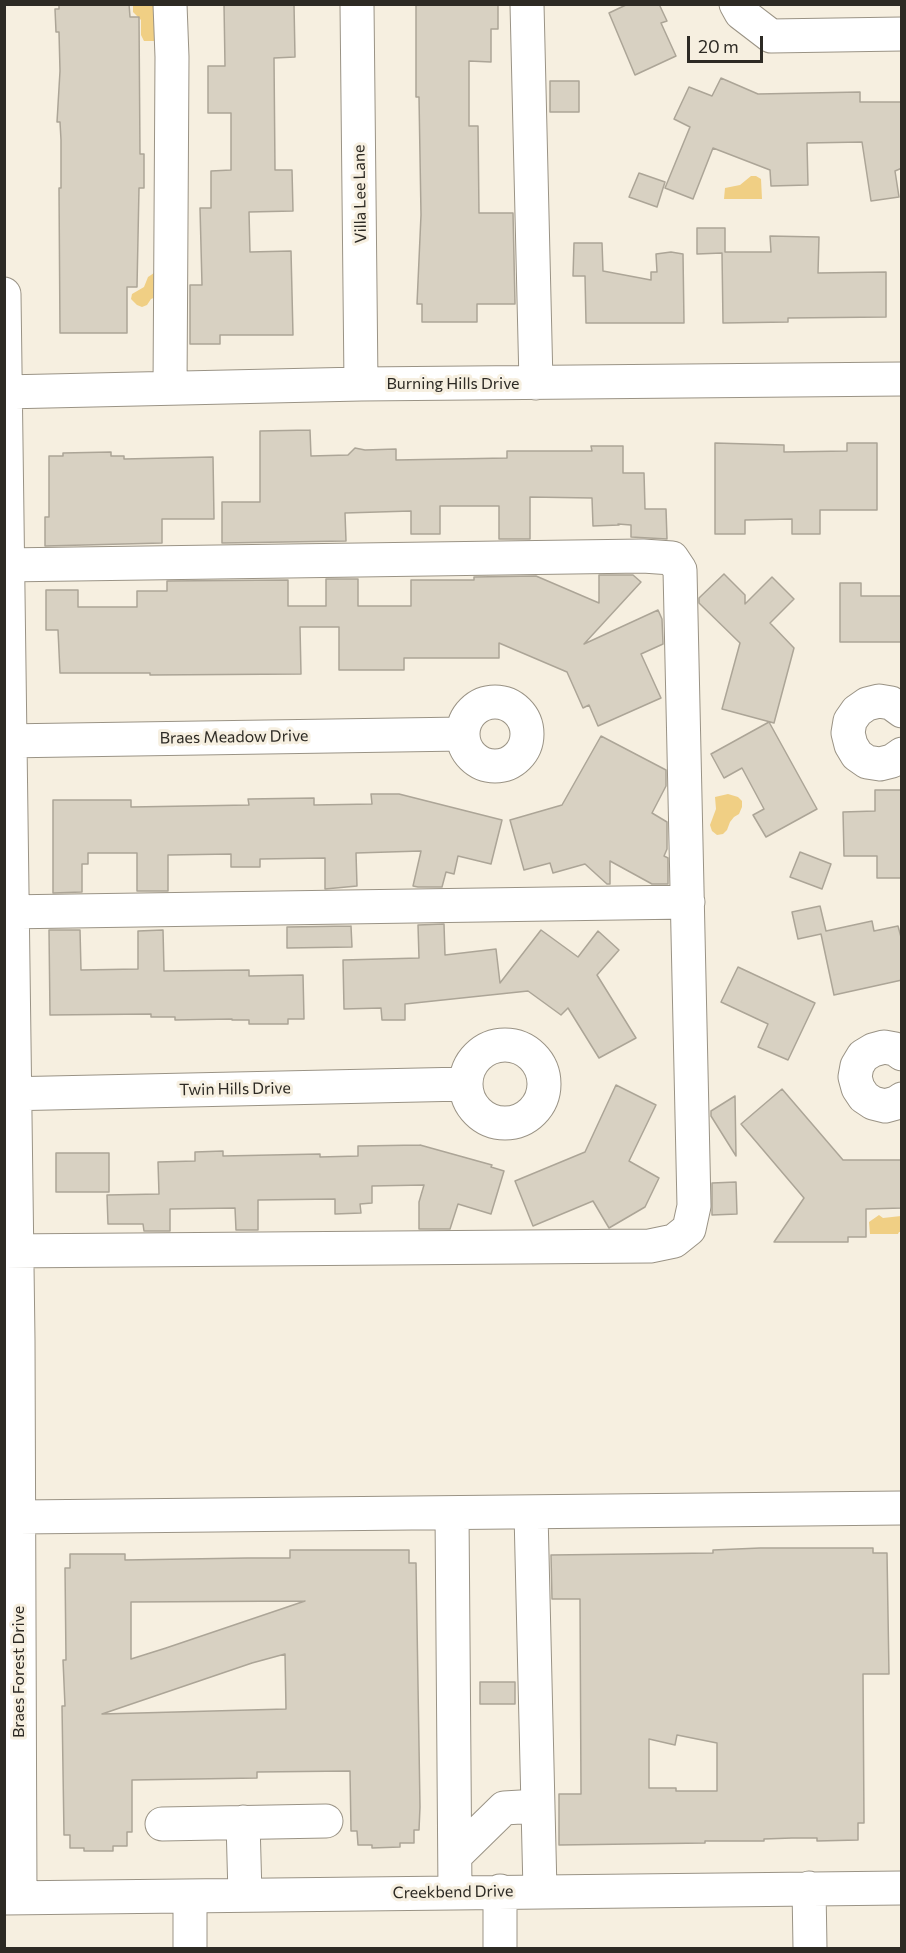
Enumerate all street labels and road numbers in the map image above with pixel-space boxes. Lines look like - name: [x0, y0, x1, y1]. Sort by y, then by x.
- street label: Villa Lee Lane: [350, 144, 370, 244]
- street label: Burning Hills Drive: [386, 374, 520, 394]
- street label: Braes Meadow Drive: [159, 726, 309, 748]
- street label: Twin Hills Drive: [179, 1078, 291, 1100]
- street label: Braes Forest Drive: [9, 1606, 29, 1738]
- street label: Creekbend Drive: [393, 1881, 513, 1903]

